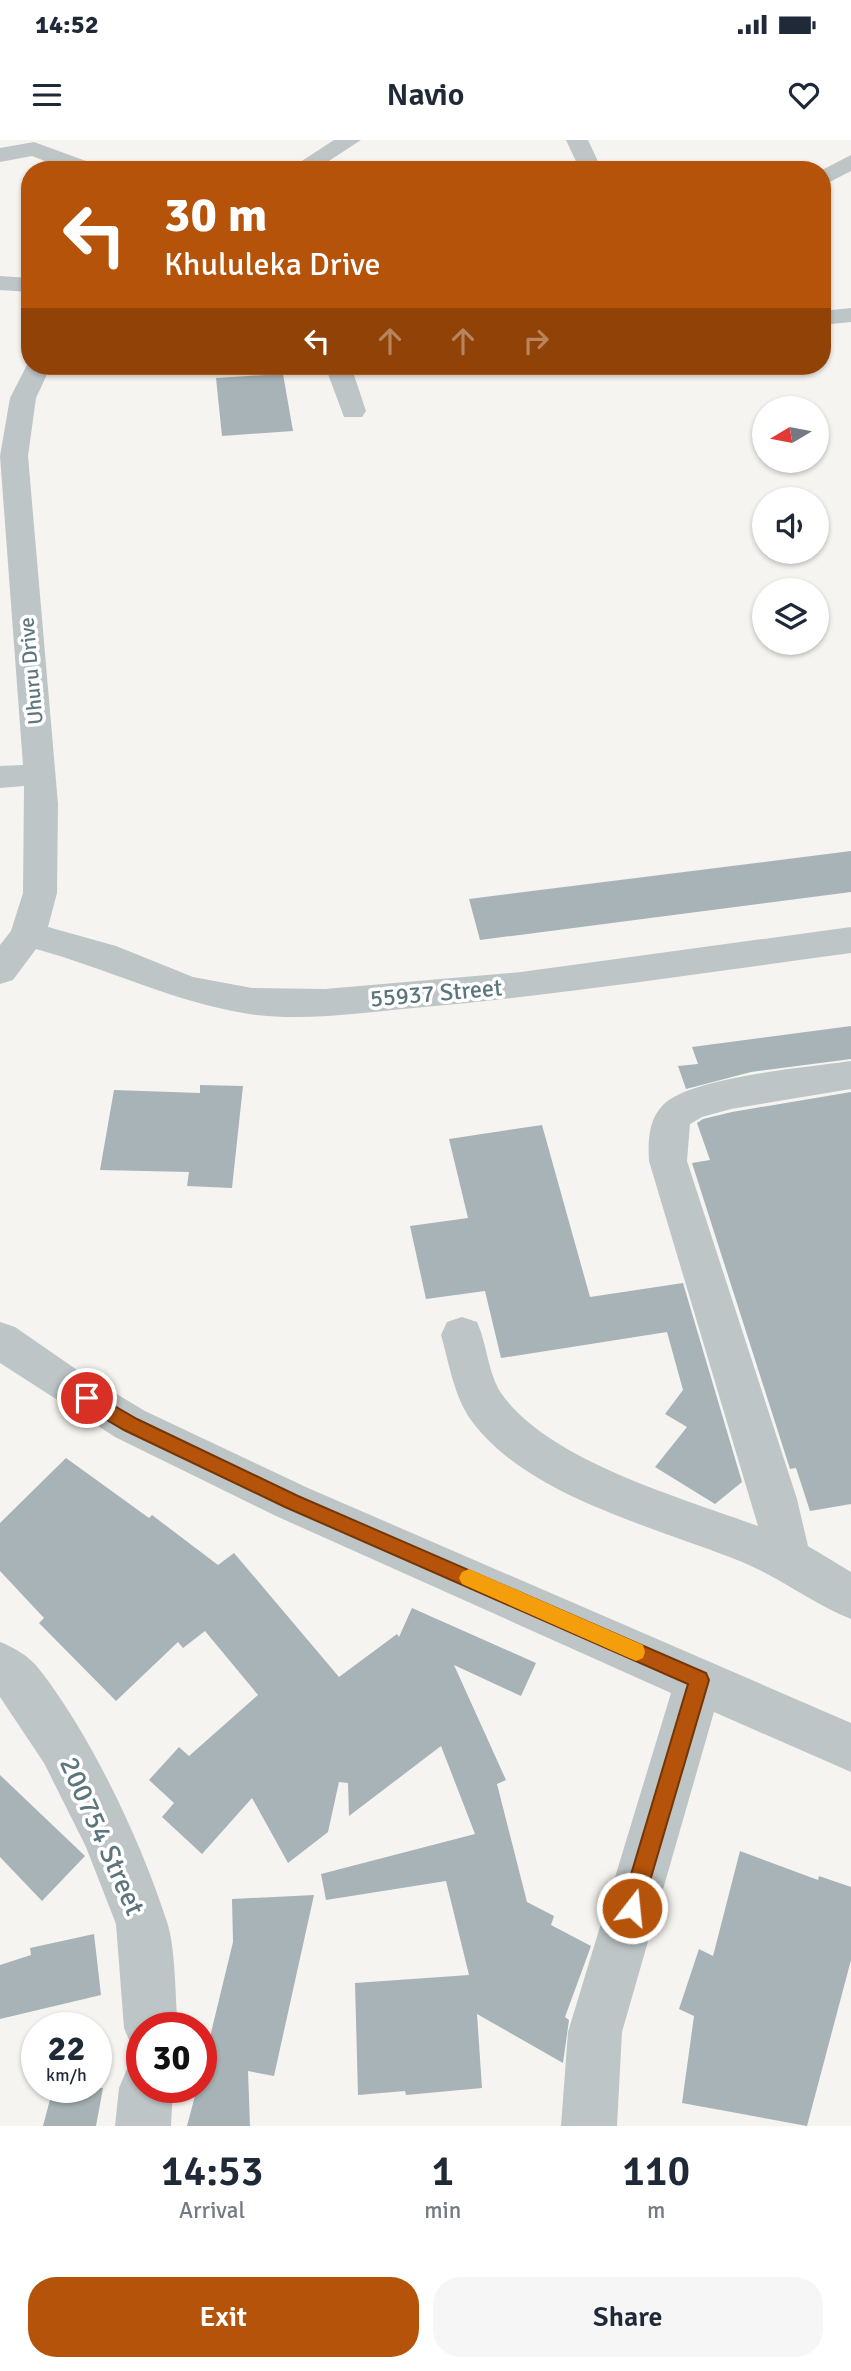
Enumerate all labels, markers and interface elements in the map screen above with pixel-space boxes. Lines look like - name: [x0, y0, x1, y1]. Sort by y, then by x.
- text: 14:52: [35, 9, 99, 41]
- text: Navio: [386, 75, 465, 114]
- icon: menu: [28, 76, 66, 114]
- icon: heart: [785, 76, 823, 114]
- text: 30 m: [164, 185, 267, 245]
- icon: left: [49, 189, 140, 280]
- text: Khululeka Drive: [164, 245, 381, 284]
- icon: left: [298, 322, 336, 360]
- icon: ahead: [371, 322, 409, 360]
- icon: ahead: [444, 322, 482, 360]
- icon: right: [517, 322, 555, 360]
- north arrow: [752, 396, 830, 472]
- map controls: [752, 396, 829, 655]
- button: sound: [752, 487, 829, 564]
- button: layers: [752, 578, 829, 655]
- street label: Uhuru Drive: [13, 616, 49, 726]
- street label: 55937 Street: [369, 972, 503, 1014]
- pin: [57, 1368, 117, 1428]
- icon: arrive: [68, 1379, 106, 1417]
- street label: 200754 Street: [52, 1752, 152, 1921]
- position arrow: [595, 1871, 669, 1945]
- speed limit sign: 30: [126, 2012, 217, 2103]
- text: 22: [48, 2027, 85, 2070]
- text: km/h: [46, 2064, 87, 2086]
- text: 14:53: [161, 2146, 263, 2197]
- text: 1: [431, 2146, 454, 2197]
- text: 110: [622, 2146, 690, 2197]
- text: Arrival: [179, 2196, 245, 2225]
- text: min: [424, 2196, 461, 2225]
- text: m: [647, 2196, 665, 2225]
- button: Exit: [28, 2277, 419, 2357]
- button: Share: [433, 2277, 823, 2357]

